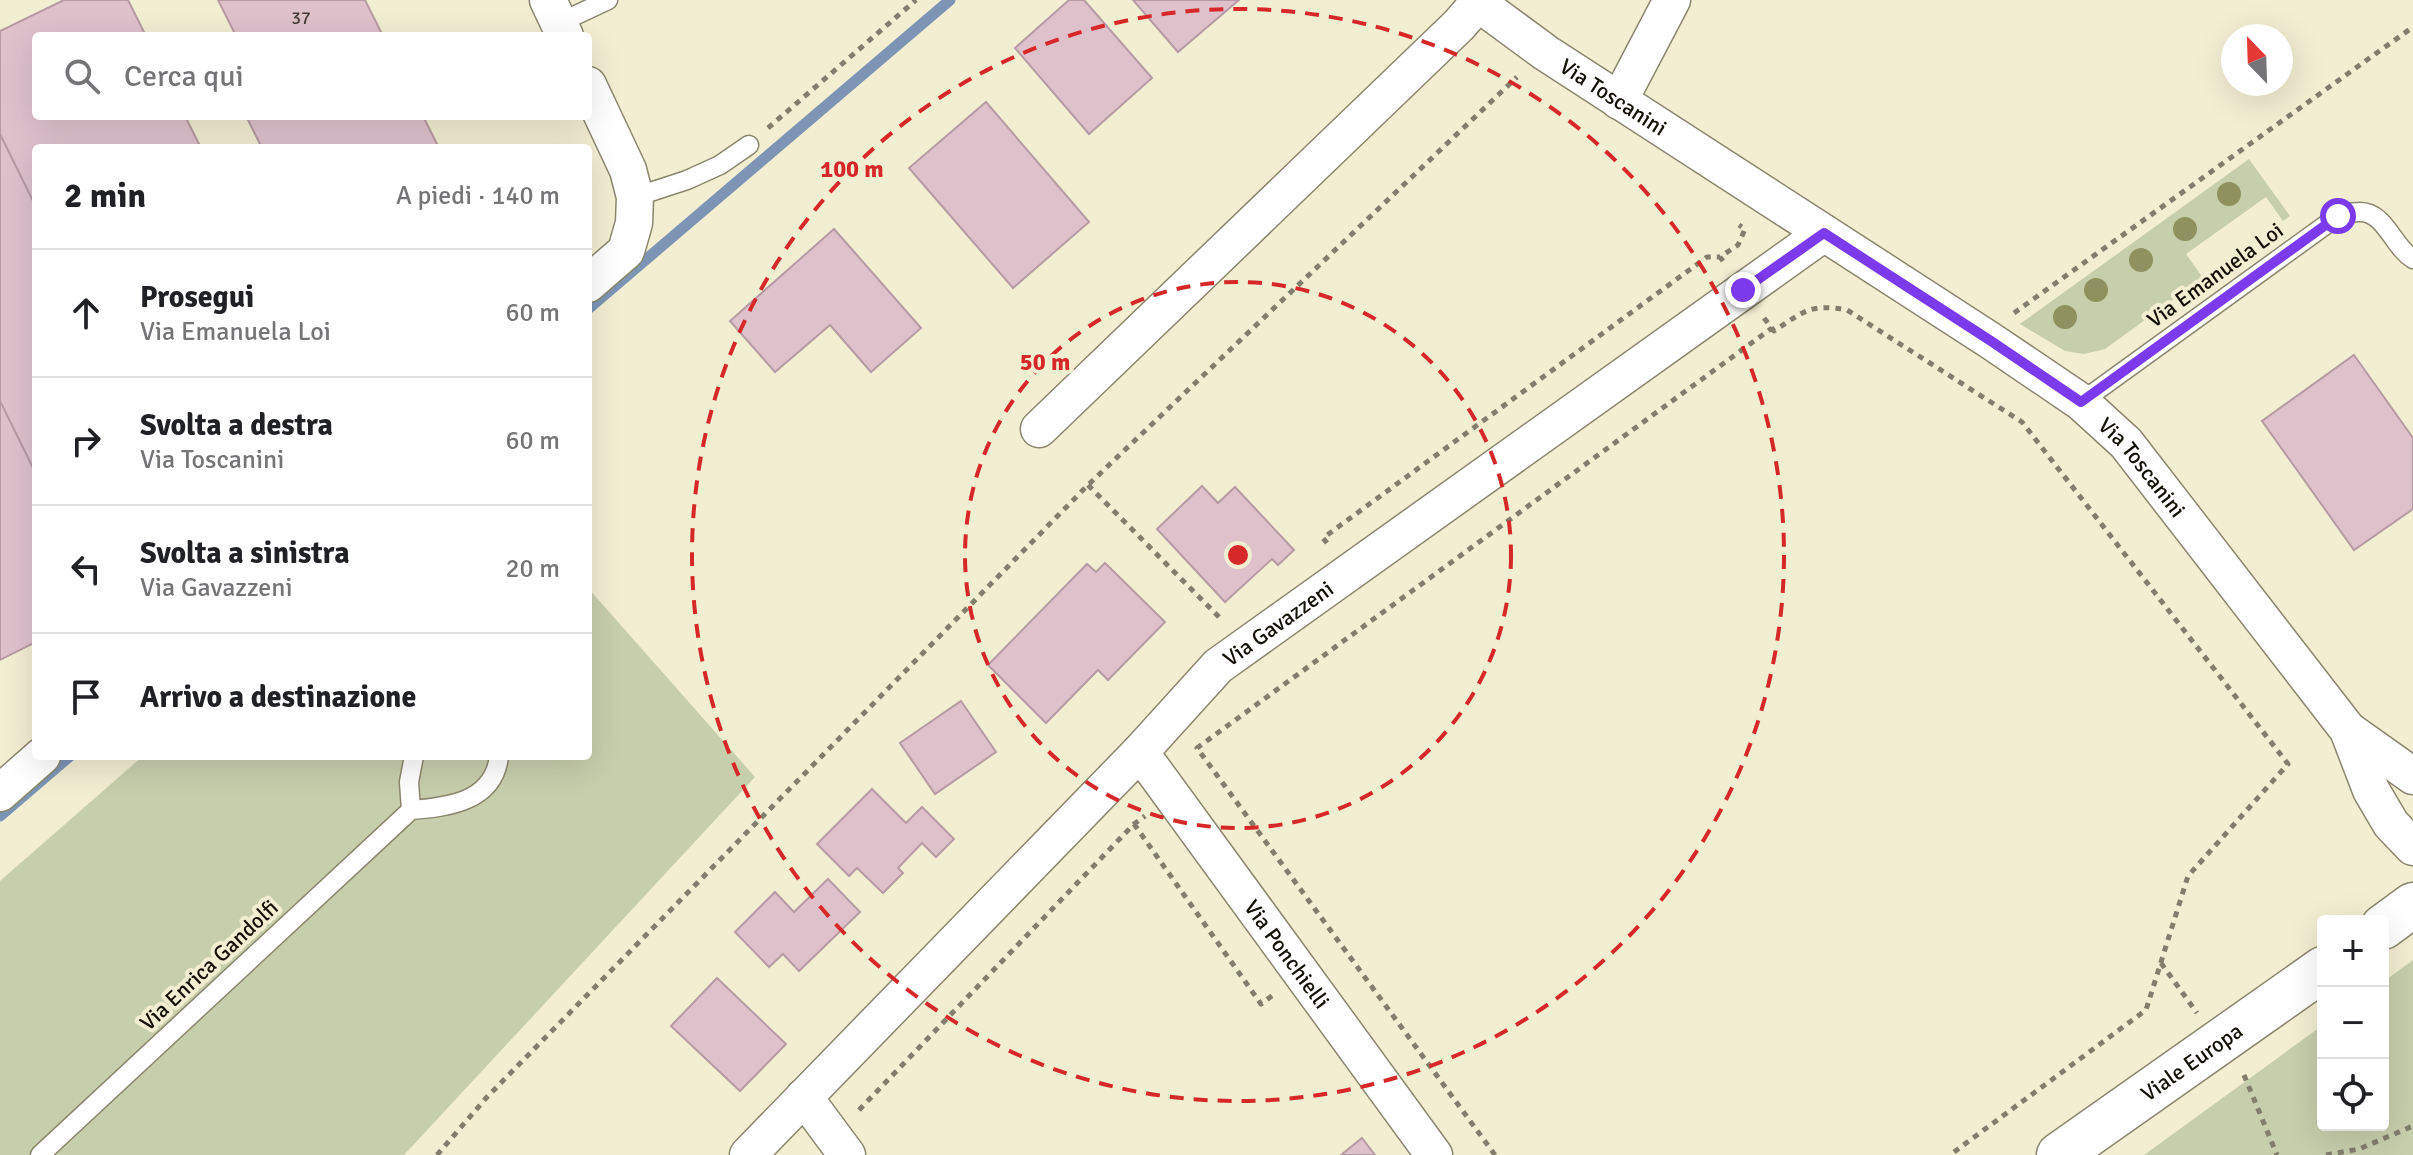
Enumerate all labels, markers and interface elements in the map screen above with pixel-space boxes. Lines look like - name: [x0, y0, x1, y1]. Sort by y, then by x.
- house number: 37: [291, 7, 311, 29]
- north arrow: [2221, 24, 2293, 96]
- search box: [32, 32, 592, 120]
- street label: Via Toscanini: [1555, 52, 1672, 141]
- icon: search: [60, 54, 104, 98]
- text: Cerca qui: [124, 58, 244, 95]
- text: 100 m: [820, 154, 884, 184]
- text: 2 min: [64, 175, 146, 217]
- text: A piedi · 140 m: [396, 180, 560, 212]
- route start: [2320, 198, 2356, 234]
- street label: Via Emanuela Loi: [2142, 217, 2288, 333]
- route end: [1725, 272, 1761, 308]
- text: Prosegui: [140, 279, 254, 316]
- icon: ahead: [64, 291, 108, 335]
- text: 60 m: [505, 297, 560, 329]
- text: Via Emanuela Loi: [140, 316, 331, 348]
- text: 50 m: [1020, 347, 1070, 377]
- text: Svolta a destra: [140, 407, 333, 444]
- street label: Via Toscanini: [2093, 411, 2192, 522]
- icon: right: [64, 419, 108, 463]
- text: 60 m: [505, 425, 560, 457]
- text: Via Toscanini: [140, 444, 284, 476]
- text: Svolta a sinistra: [140, 535, 350, 572]
- centre of rings: [1224, 541, 1252, 569]
- icon: left: [64, 547, 108, 591]
- text: 20 m: [505, 553, 560, 585]
- text: Via Gavazzeni: [140, 572, 292, 604]
- street label: Via Gavazzeni: [1218, 575, 1338, 672]
- icon: arrive: [64, 675, 108, 719]
- text: Arrivo a destinazione: [140, 679, 416, 716]
- street label: Via Enrica Gandolfi: [134, 894, 284, 1036]
- street label: Via Ponchielli: [1239, 894, 1336, 1014]
- map controls: [2317, 915, 2389, 1131]
- button: +: [2317, 915, 2389, 987]
- button: −: [2317, 987, 2389, 1059]
- street label: Viale Europa: [2135, 1017, 2247, 1107]
- button: locate: [2317, 1059, 2389, 1131]

